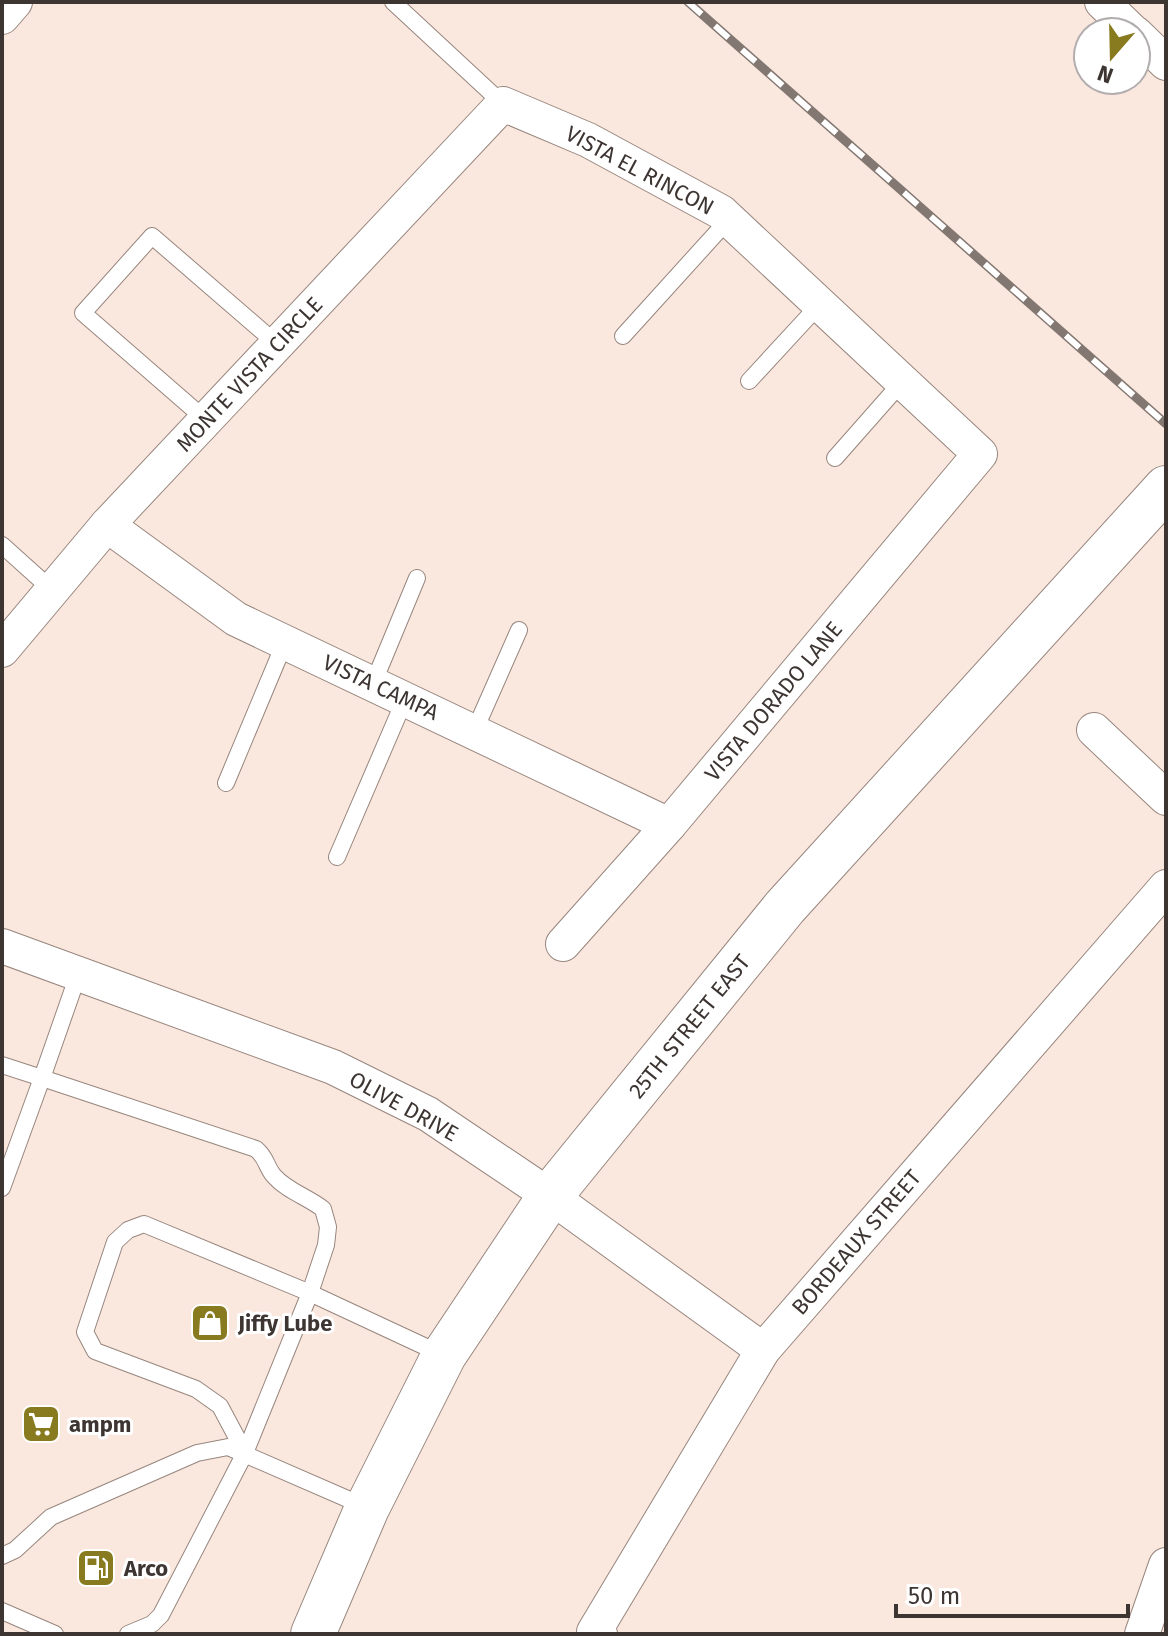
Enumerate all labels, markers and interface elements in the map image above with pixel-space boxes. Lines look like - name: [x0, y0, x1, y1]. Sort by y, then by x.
- north arrow: [1072, 16, 1152, 96]
- text: N: [1094, 59, 1117, 90]
- street label: VISTA EL RINCON: [561, 120, 719, 221]
- street label: MONTE VISTA CIRCLE: [171, 291, 328, 457]
- street label: VISTA DORADO LANE: [699, 616, 848, 787]
- street label: VISTA CAMPA: [318, 649, 444, 726]
- street label: 25TH STREET EAST: [623, 948, 756, 1104]
- street label: OLIVE DRIVE: [345, 1065, 463, 1147]
- street label: BORDEAUX STREET: [786, 1164, 927, 1320]
- shop icon: Jiffy Lube: [189, 1302, 231, 1344]
- place label: Jiffy Lube: [237, 1310, 332, 1337]
- supermarket icon: ampm: [20, 1403, 62, 1445]
- place label: ampm: [69, 1411, 131, 1438]
- fuel station icon: Arco: [75, 1547, 117, 1589]
- place label: Arco: [123, 1555, 168, 1582]
- scale bar: [896, 1568, 1128, 1618]
- text: 50 m: [908, 1582, 960, 1610]

